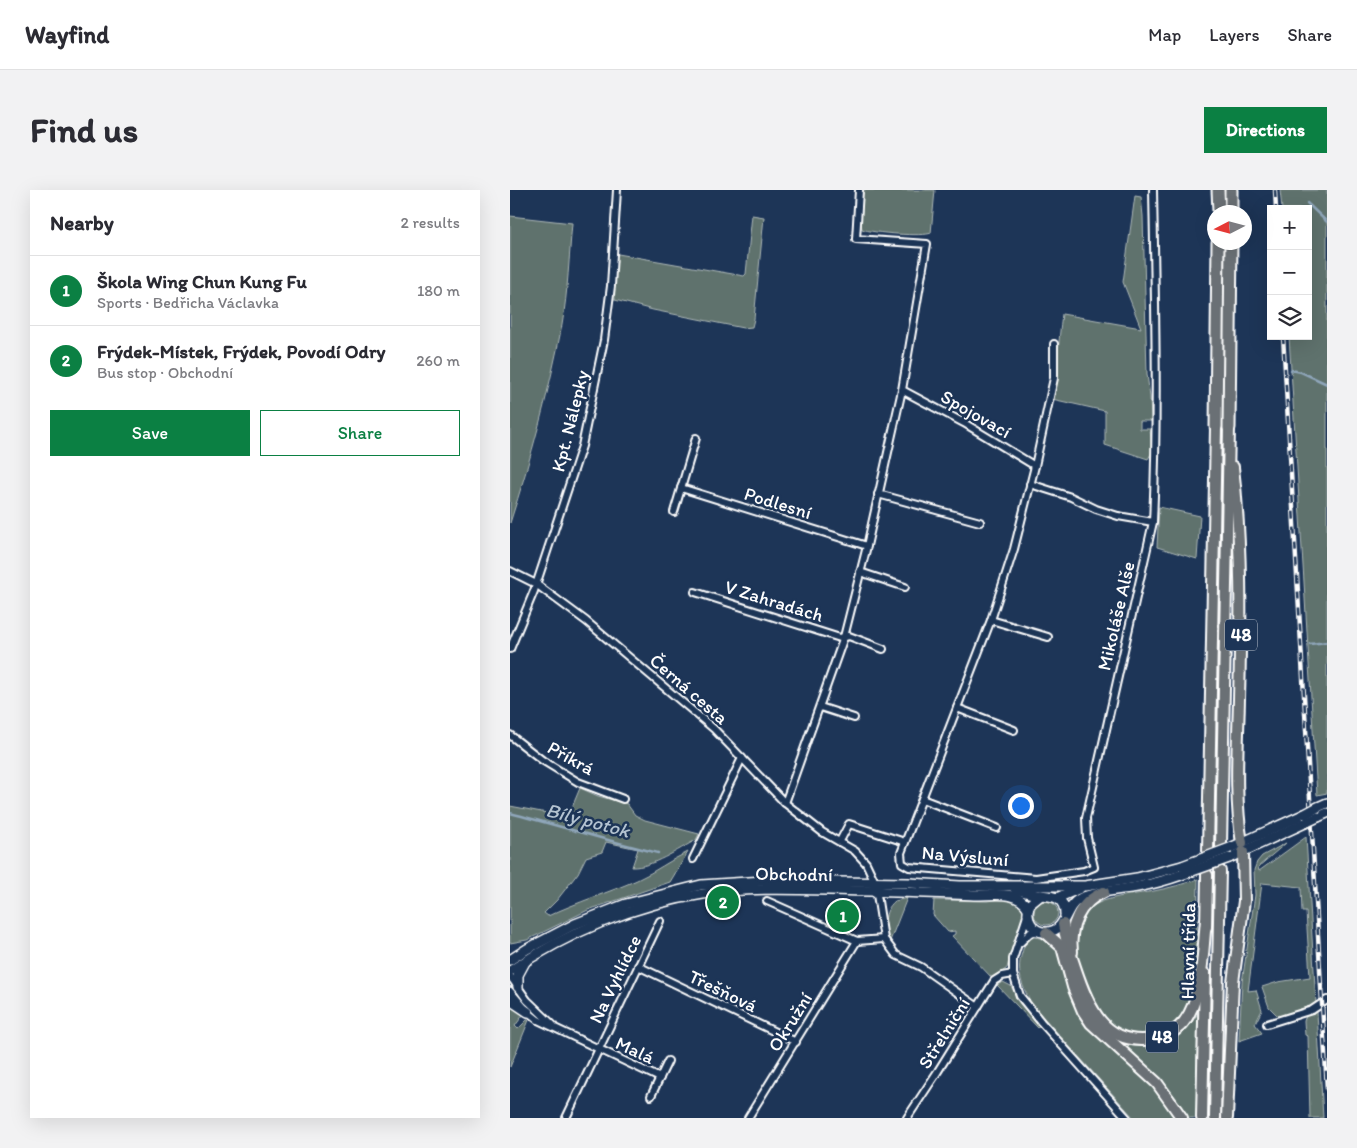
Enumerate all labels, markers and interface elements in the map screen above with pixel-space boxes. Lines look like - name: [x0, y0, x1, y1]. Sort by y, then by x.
- text: Wayfind: [25, 20, 109, 49]
- text: Map: [1148, 24, 1181, 46]
- text: Layers: [1209, 24, 1259, 46]
- text: Share: [1287, 24, 1332, 46]
- button: Directions: [1204, 107, 1327, 153]
- text: Find us: [30, 109, 138, 151]
- north arrow: [1207, 205, 1252, 250]
- map controls: [1267, 205, 1312, 340]
- button: +: [1267, 205, 1312, 250]
- text: Nearby: [50, 210, 114, 235]
- text: 2 results: [400, 213, 460, 232]
- button: −: [1267, 250, 1312, 295]
- text: Škola Wing Chun Kung Fu: [97, 270, 307, 293]
- text: 1: [62, 281, 70, 300]
- text: 180 m: [417, 281, 460, 300]
- text: Sports · Bedřicha Václavka: [97, 293, 279, 312]
- button: layers: [1267, 295, 1312, 340]
- text: Frýdek-Místek, Frýdek, Povodí Odry: [97, 340, 385, 363]
- text: 2: [62, 351, 70, 370]
- text: 260 m: [416, 351, 460, 370]
- text: Bus stop · Obchodní: [97, 363, 233, 382]
- street label: Kpt. Nálepky: [546, 368, 594, 474]
- street label: Spojovací: [937, 385, 1015, 443]
- button: Save: [50, 410, 250, 456]
- button: Share: [260, 410, 460, 456]
- street label: Podlesní: [742, 482, 815, 524]
- street label: Mikoláše Alše: [1092, 559, 1140, 673]
- street label: V Zahradách: [722, 575, 826, 627]
- road number: 48: [1225, 620, 1257, 650]
- street label: Černá cesta: [645, 649, 733, 729]
- street label: Příkrá: [543, 736, 599, 780]
- your location: [1008, 793, 1034, 819]
- water label: Bílý potok: [544, 797, 634, 843]
- street label: Na Výsluní: [921, 841, 1009, 871]
- street label: Obchodní: [755, 862, 833, 886]
- pin: 2: [707, 883, 739, 921]
- pin: 1: [827, 897, 859, 935]
- street label: Hlavní třída: [1176, 902, 1200, 1000]
- street label: Na Vyhlídce: [584, 931, 646, 1027]
- street label: Třešňová: [685, 965, 761, 1017]
- street label: Okružní: [763, 988, 817, 1056]
- street label: Střelniční: [913, 993, 975, 1073]
- road number: 48: [1146, 1022, 1178, 1052]
- street label: Malá: [612, 1031, 658, 1069]

